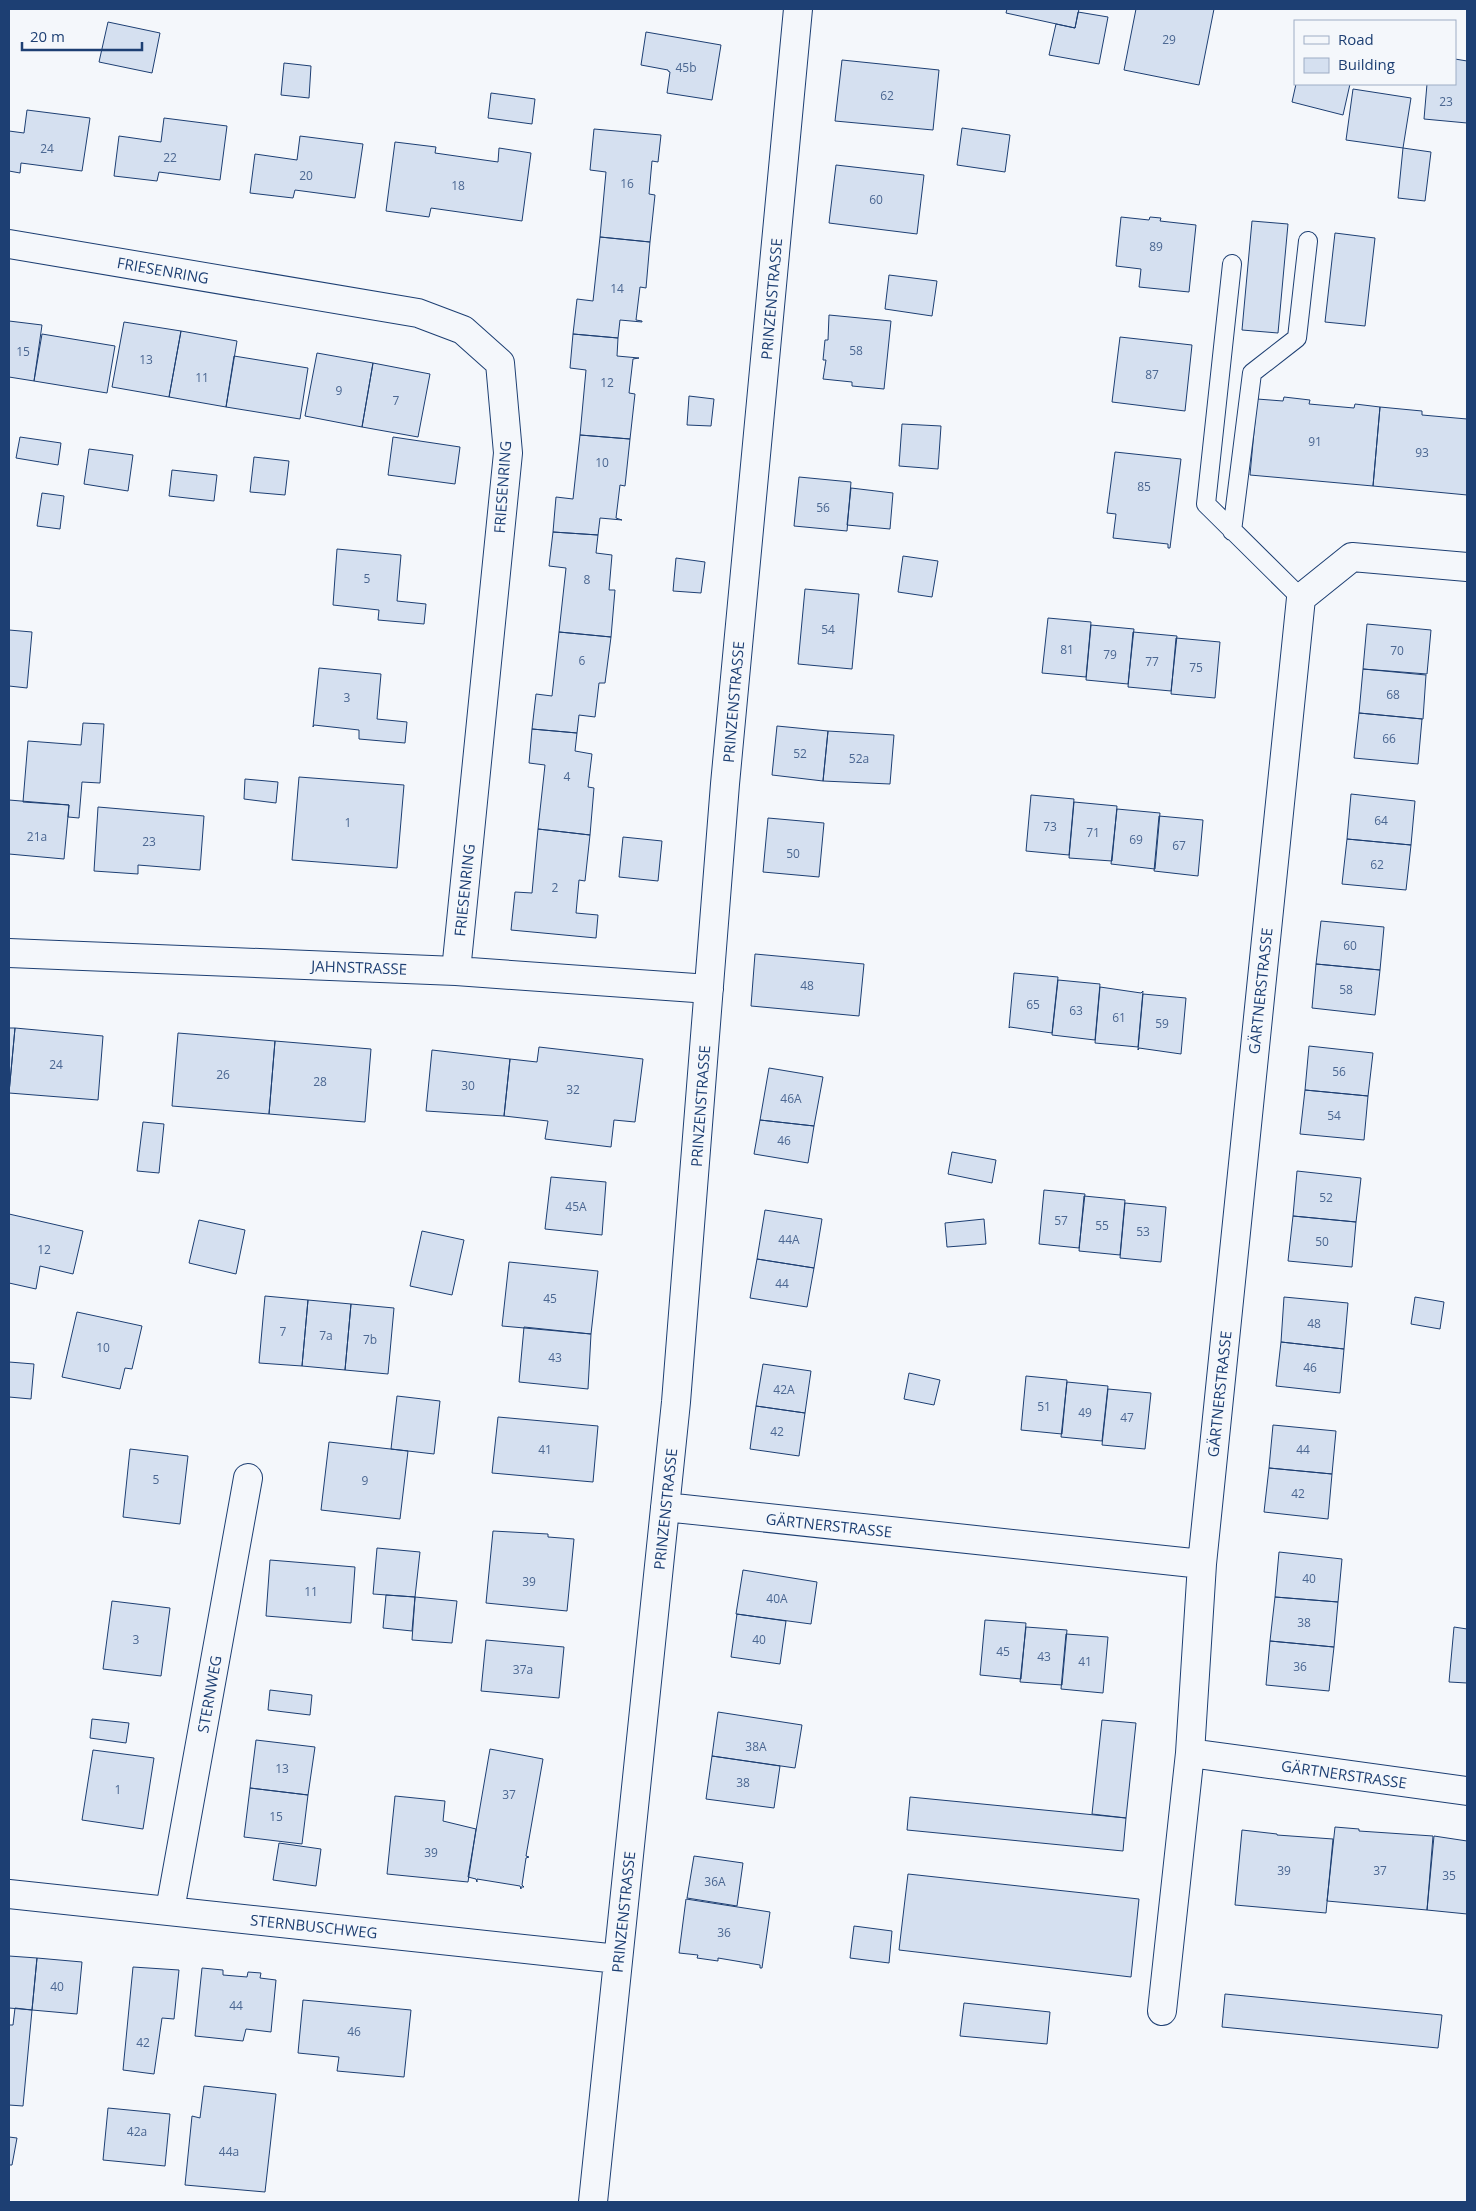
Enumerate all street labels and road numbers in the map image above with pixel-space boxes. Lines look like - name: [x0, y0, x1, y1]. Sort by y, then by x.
- street label: PRINZENSTRASSE: [756, 237, 786, 361]
- street label: FRIESENRING: [115, 252, 211, 288]
- street label: FRIESENRING: [489, 440, 515, 534]
- street label: PRINZENSTRASSE: [718, 640, 748, 764]
- street label: FRIESENRING: [449, 843, 479, 937]
- street label: GÄRTNERSTRASSE: [1243, 927, 1277, 1055]
- street label: JAHNSTRASSE: [309, 955, 407, 979]
- street label: PRINZENSTRASSE: [686, 1044, 714, 1168]
- street label: GÄRTNERSTRASSE: [1202, 1330, 1236, 1458]
- street label: PRINZENSTRASSE: [649, 1447, 681, 1571]
- street label: GÄRTNERSTRASSE: [765, 1508, 893, 1542]
- street label: STERNWEG: [192, 1654, 226, 1734]
- street label: GÄRTNERSTRASSE: [1280, 1755, 1408, 1793]
- street label: PRINZENSTRASSE: [607, 1850, 639, 1974]
- street label: STERNBUSCHWEG: [249, 1909, 379, 1943]

